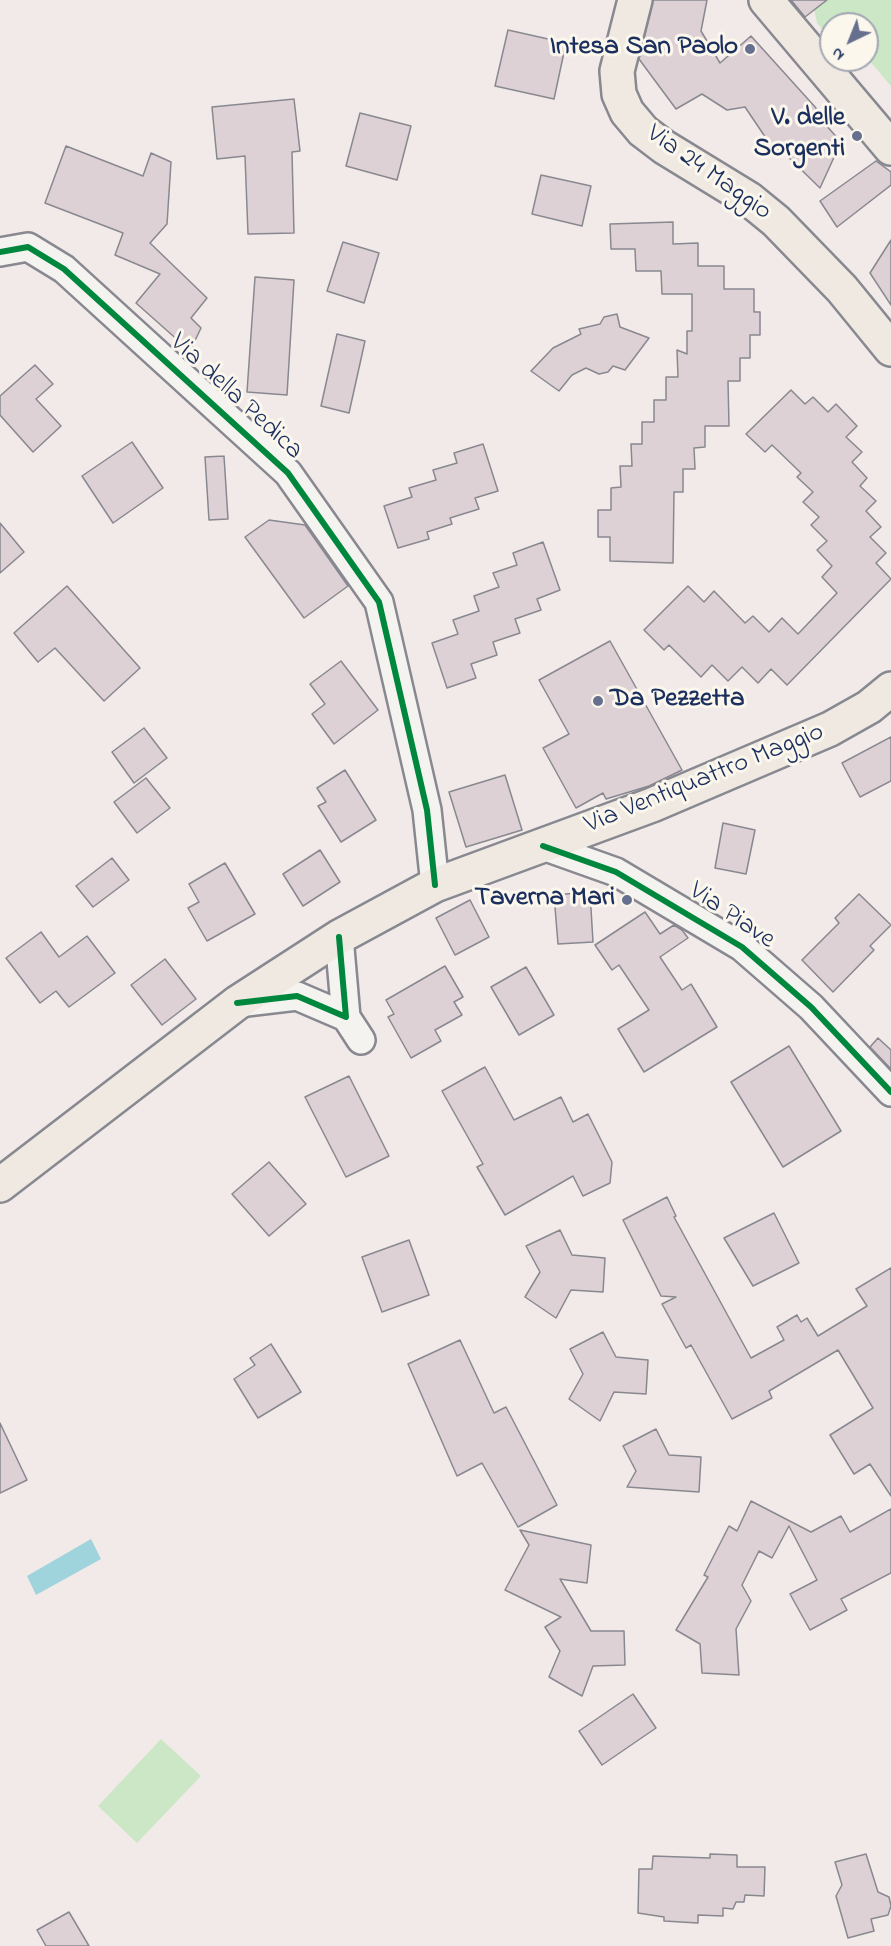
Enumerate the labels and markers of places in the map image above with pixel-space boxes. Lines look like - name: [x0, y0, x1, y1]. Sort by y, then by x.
- place label: Intesa San Paolo: [550, 33, 738, 65]
- marker: Intesa San Paolo: [743, 42, 757, 56]
- place label: V. delle Sorgenti: [754, 104, 845, 167]
- marker: V. delle Sorgenti: [850, 129, 864, 143]
- place label: Da Pezzetta: [610, 685, 745, 717]
- marker: Da Pezzetta: [591, 694, 605, 708]
- place label: Taverna Mari: [474, 884, 615, 916]
- marker: Taverna Mari: [620, 893, 634, 907]

